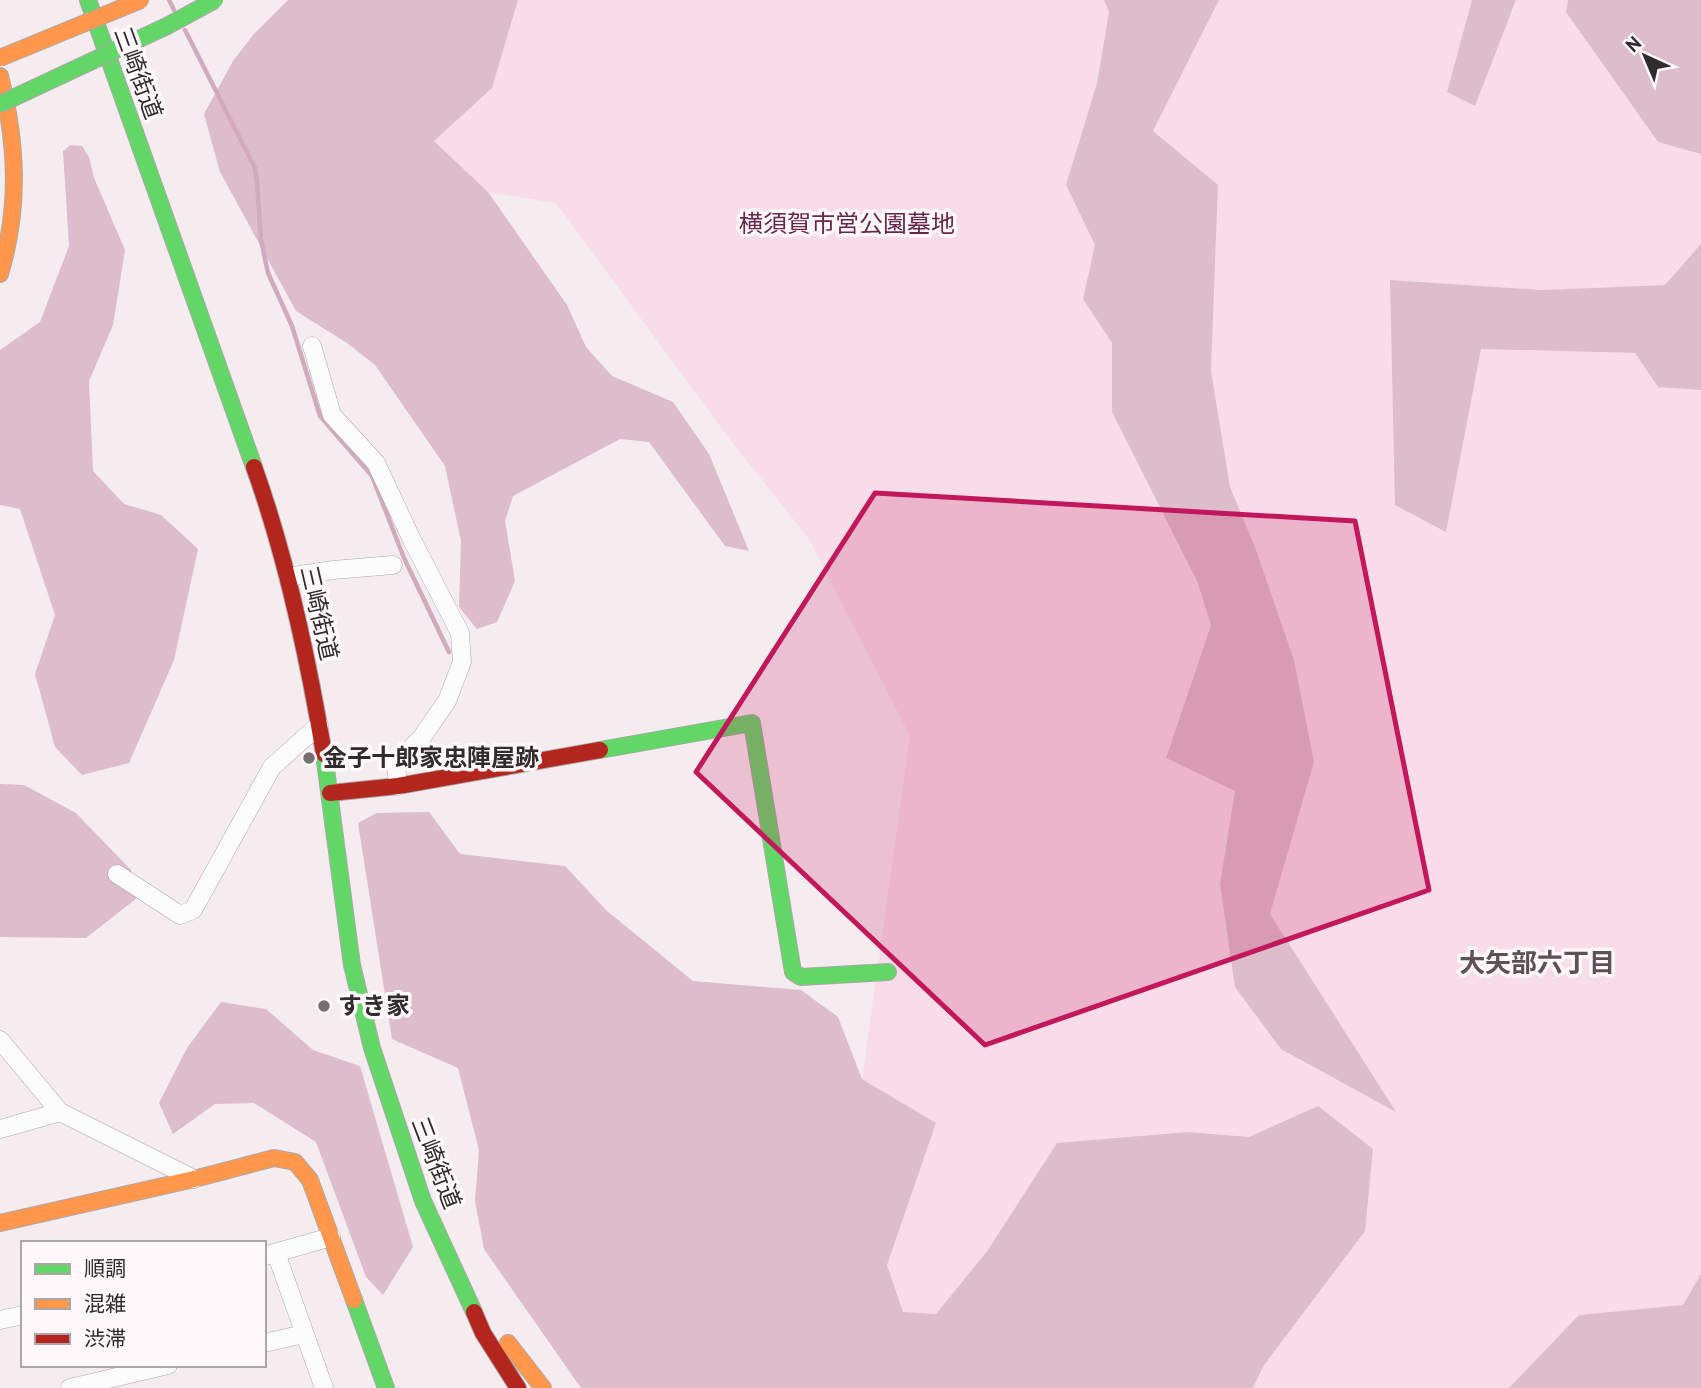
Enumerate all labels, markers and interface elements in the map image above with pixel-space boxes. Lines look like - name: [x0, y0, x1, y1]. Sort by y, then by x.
- north arrow: [1610, 21, 1680, 91]
- street label: 三崎街道: [107, 22, 169, 123]
- text: N: [1620, 31, 1646, 57]
- park label: 横須賀市営公園墓地: [739, 208, 955, 239]
- street label: 三崎街道: [294, 563, 345, 663]
- place label: 金子十郎家忠陣屋跡: [323, 742, 539, 773]
- marker: 金子十郎家忠陣屋跡: [301, 750, 317, 766]
- district label: 大矢部六丁目: [1459, 946, 1615, 979]
- place label: すき家: [338, 990, 410, 1021]
- marker: すき家: [316, 998, 332, 1014]
- street label: 三崎街道: [405, 1112, 468, 1213]
- legend: [21, 1241, 266, 1367]
- text: 順調: [84, 1255, 126, 1282]
- text: 混雑: [84, 1290, 126, 1317]
- text: 渋滞: [84, 1325, 126, 1352]

